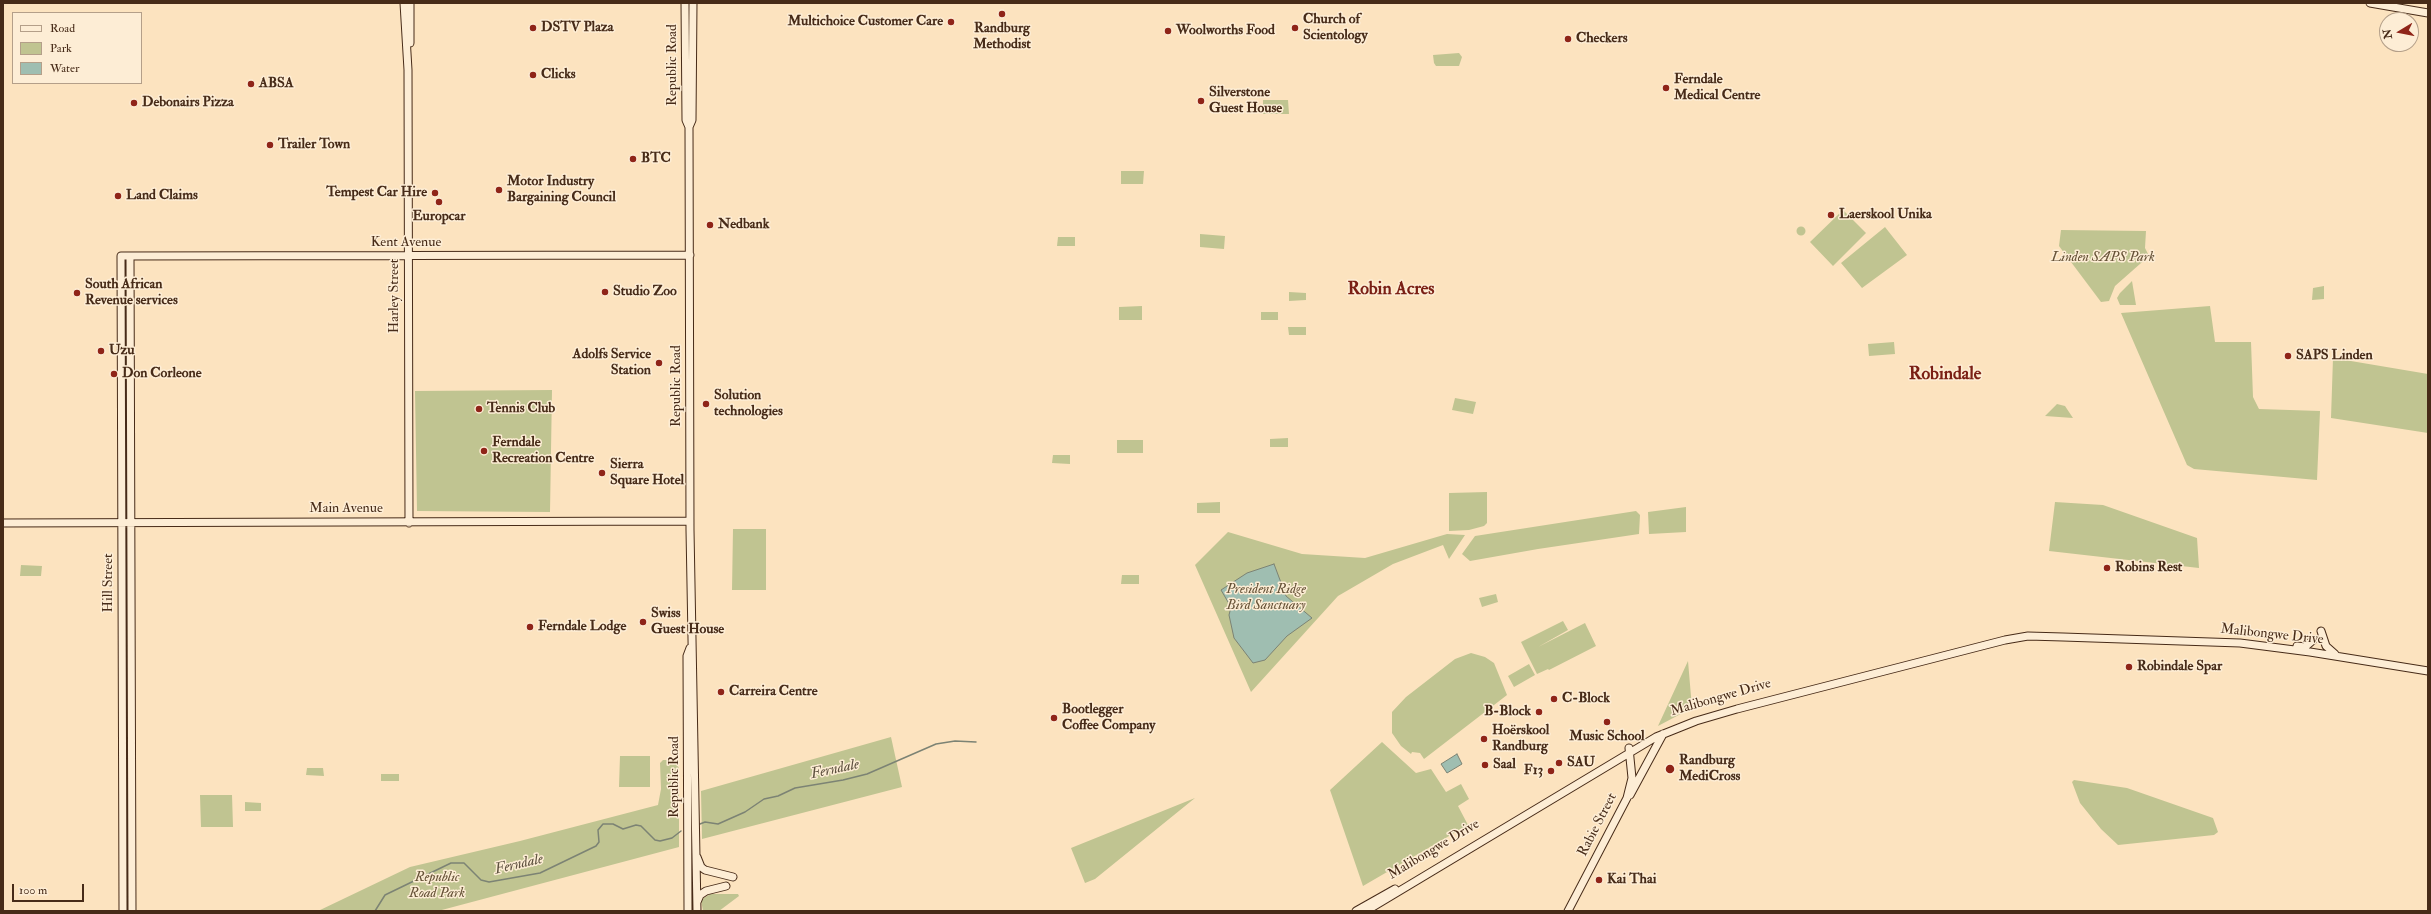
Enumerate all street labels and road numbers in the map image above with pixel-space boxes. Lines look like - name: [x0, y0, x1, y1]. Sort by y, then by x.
- street label: Republic Road: [665, 24, 681, 106]
- street label: Kent Avenue: [371, 235, 441, 251]
- street label: Harley Street: [387, 259, 403, 333]
- street label: Republic Road: [669, 345, 685, 427]
- street label: Main Avenue: [309, 501, 383, 517]
- street label: Hill Street: [101, 553, 117, 613]
- street label: Malibongwe Drive: [2220, 621, 2324, 649]
- street label: Malibongwe Drive: [1669, 676, 1773, 720]
- street label: Republic Road: [667, 736, 683, 818]
- street label: Rabie Street: [1575, 791, 1621, 859]
- street label: Malibongwe Drive: [1385, 816, 1483, 884]

